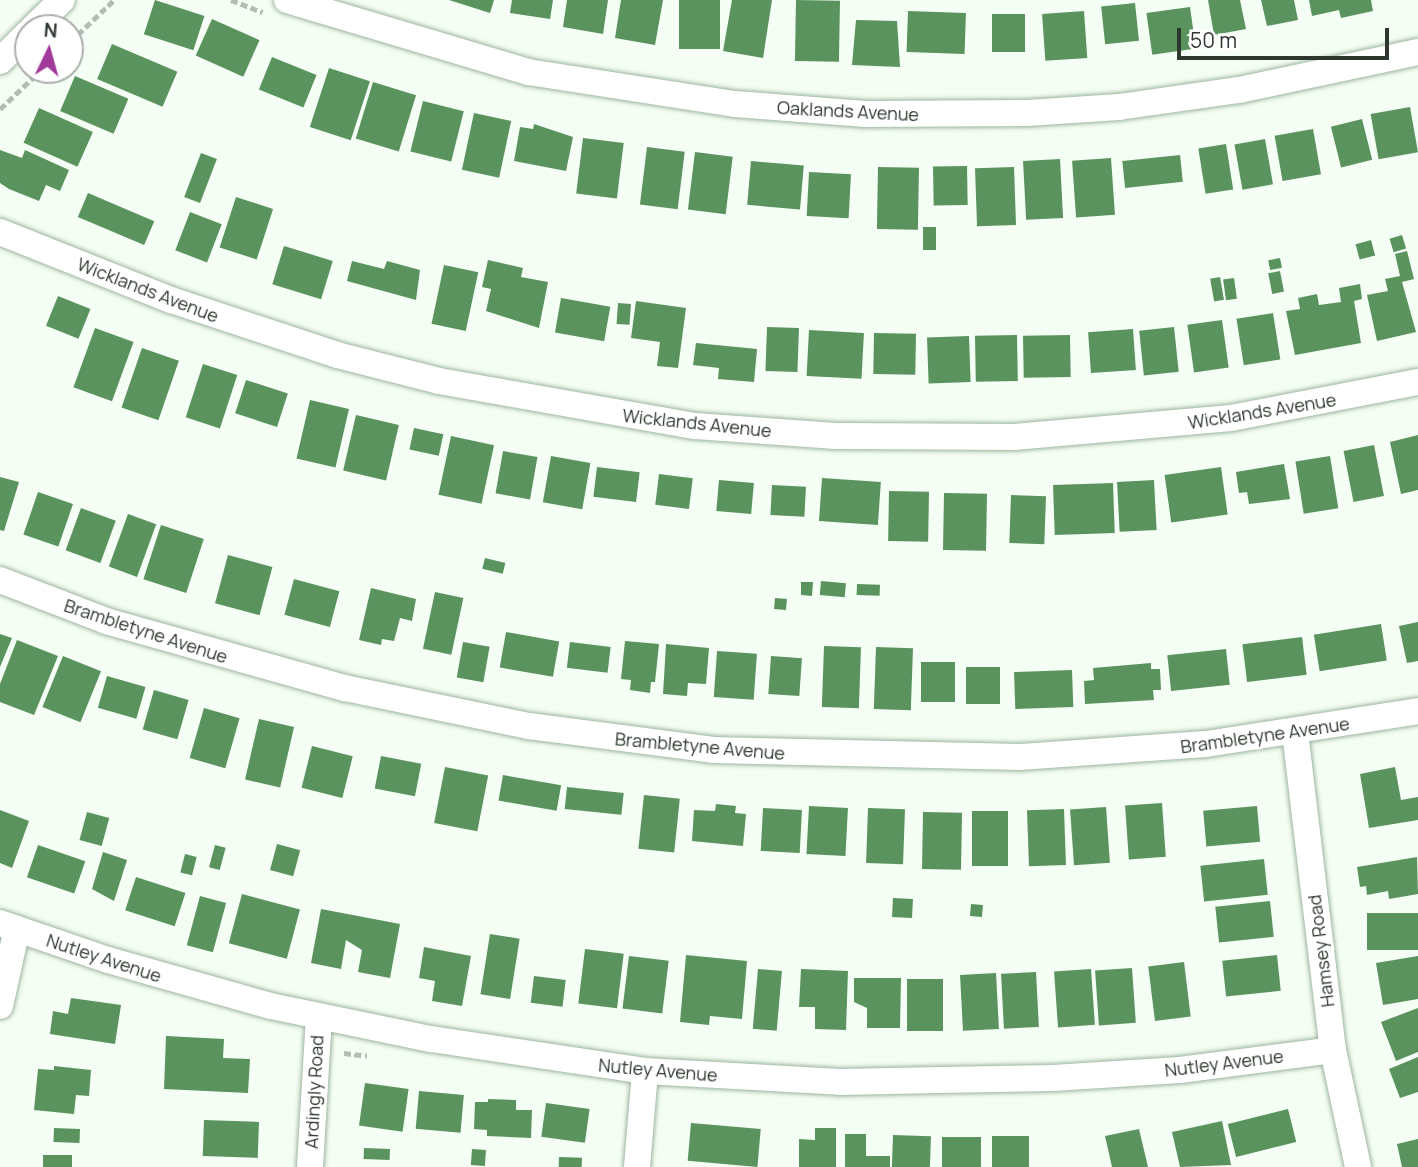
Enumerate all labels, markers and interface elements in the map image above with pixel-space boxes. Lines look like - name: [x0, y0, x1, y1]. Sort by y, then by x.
- north arrow: [14, 14, 84, 84]
- scale bar: [1180, 14, 1392, 58]
- text: N: [43, 17, 59, 44]
- text: 50 m: [1190, 26, 1237, 54]
- street label: Oaklands Avenue: [776, 96, 920, 126]
- street label: Wicklands Avenue: [74, 253, 222, 327]
- street label: Wicklands Avenue: [1186, 389, 1338, 433]
- street label: Wicklands Avenue: [621, 404, 773, 442]
- street label: Brambletyne Avenue: [62, 594, 230, 668]
- street label: Brambletyne Avenue: [1179, 712, 1351, 758]
- street label: Brambletyne Avenue: [614, 728, 786, 764]
- street label: Hamsey Road: [1303, 894, 1339, 1008]
- street label: Nutley Avenue: [44, 929, 164, 987]
- street label: Ardingly Road: [300, 1035, 328, 1149]
- street label: Nutley Avenue: [1163, 1045, 1285, 1081]
- street label: Nutley Avenue: [598, 1054, 718, 1086]

